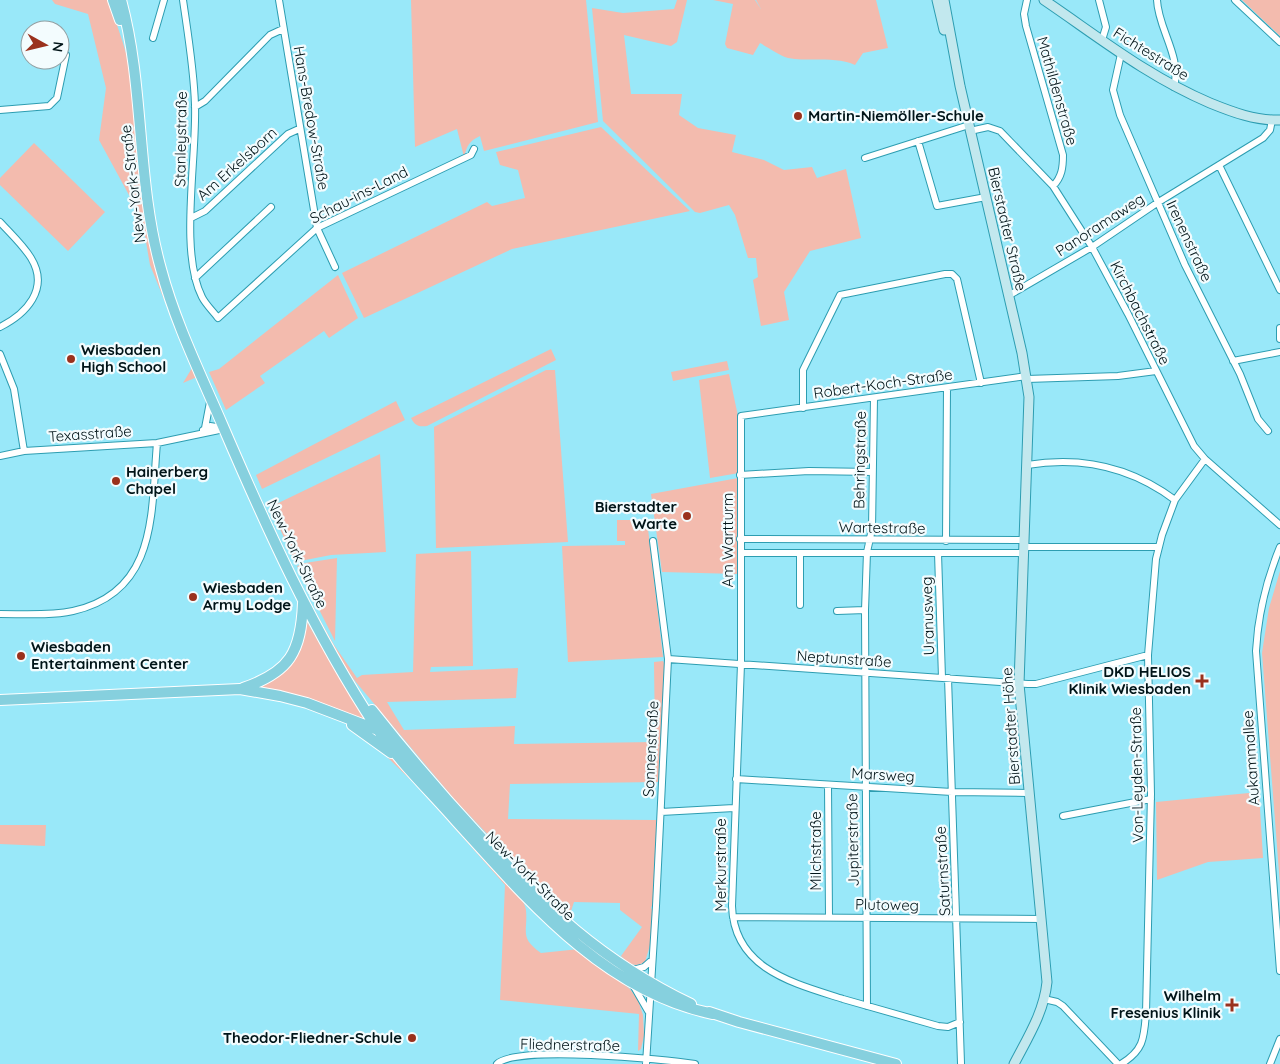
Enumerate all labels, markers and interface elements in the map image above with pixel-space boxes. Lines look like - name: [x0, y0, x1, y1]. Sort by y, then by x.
- north arrow: [20, 20, 70, 70]
- street label: Fichtestraße: [1110, 23, 1193, 84]
- street label: Mathildenstraße: [1033, 34, 1082, 147]
- text: N: [48, 40, 68, 53]
- street label: Hans-Bredow-Straße: [289, 44, 334, 192]
- street label: Stanleystraße: [170, 91, 191, 187]
- place label: Martin-Niemöller-Schule: [808, 106, 984, 125]
- marker: Martin-Niemöller-Schule: [792, 110, 804, 122]
- street label: Am Erkelsborn: [193, 123, 281, 204]
- street label: New-York-Straße: [116, 124, 149, 244]
- street label: Schau-ins-Land: [306, 162, 411, 227]
- street label: Bierstadter Straße: [984, 165, 1031, 293]
- street label: Panoramaweg: [1052, 189, 1148, 260]
- street label: Irenenstraße: [1162, 197, 1217, 285]
- street label: Kirchbachstraße: [1106, 258, 1175, 368]
- place label: Wiesbaden High School: [81, 340, 166, 376]
- marker: Wiesbaden High School: [65, 353, 77, 365]
- street label: Robert-Koch-Straße: [812, 364, 954, 403]
- street label: Behringstraße: [849, 411, 870, 509]
- street label: Texasstraße: [48, 421, 132, 446]
- place label: Hainerberg Chapel: [126, 462, 208, 498]
- marker: Hainerberg Chapel: [110, 475, 122, 487]
- street label: Am Wartturm: [718, 493, 737, 587]
- street label: New-York-Straße: [263, 496, 332, 611]
- place label: Bierstadter Warte: [595, 497, 677, 533]
- marker: Bierstadter Warte: [681, 510, 693, 522]
- street label: Wartestraße: [838, 517, 926, 538]
- street label: Uranusweg: [917, 576, 938, 656]
- place label: Wiesbaden Army Lodge: [203, 578, 291, 614]
- marker: Wiesbaden Army Lodge: [187, 591, 199, 603]
- place label: Wiesbaden Entertainment Center: [31, 637, 189, 673]
- street label: Neptunstraße: [796, 646, 892, 671]
- marker: Wiesbaden Entertainment Center: [15, 650, 27, 662]
- place label: DKD HELIOS Klinik Wiesbaden: [1069, 662, 1191, 698]
- street label: Bierstadter Höhe: [997, 667, 1024, 785]
- marker: DKD HELIOS Klinik Wiesbaden: [1195, 674, 1209, 688]
- street label: Sonnenstraße: [638, 700, 663, 798]
- street label: Von-Leyden-Straße: [1126, 707, 1147, 843]
- street label: Aukammallee: [1238, 710, 1263, 806]
- street label: Marsweg: [851, 763, 915, 786]
- street label: Jupiterstraße: [842, 793, 863, 887]
- street label: Milchstraße: [806, 811, 825, 891]
- street label: Merkurstraße: [711, 818, 730, 912]
- street label: Saturnstraße: [931, 826, 954, 916]
- street label: New-York-Straße: [482, 827, 579, 924]
- street label: Plutoweg: [855, 894, 919, 915]
- place label: Wilhelm Fresenius Klinik: [1110, 986, 1221, 1022]
- marker: Wilhelm Fresenius Klinik: [1225, 998, 1239, 1012]
- place label: Theodor-Fliedner-Schule: [223, 1028, 402, 1047]
- marker: Theodor-Fliedner-Schule: [406, 1032, 418, 1044]
- street label: Fliednerstraße: [520, 1034, 620, 1055]

